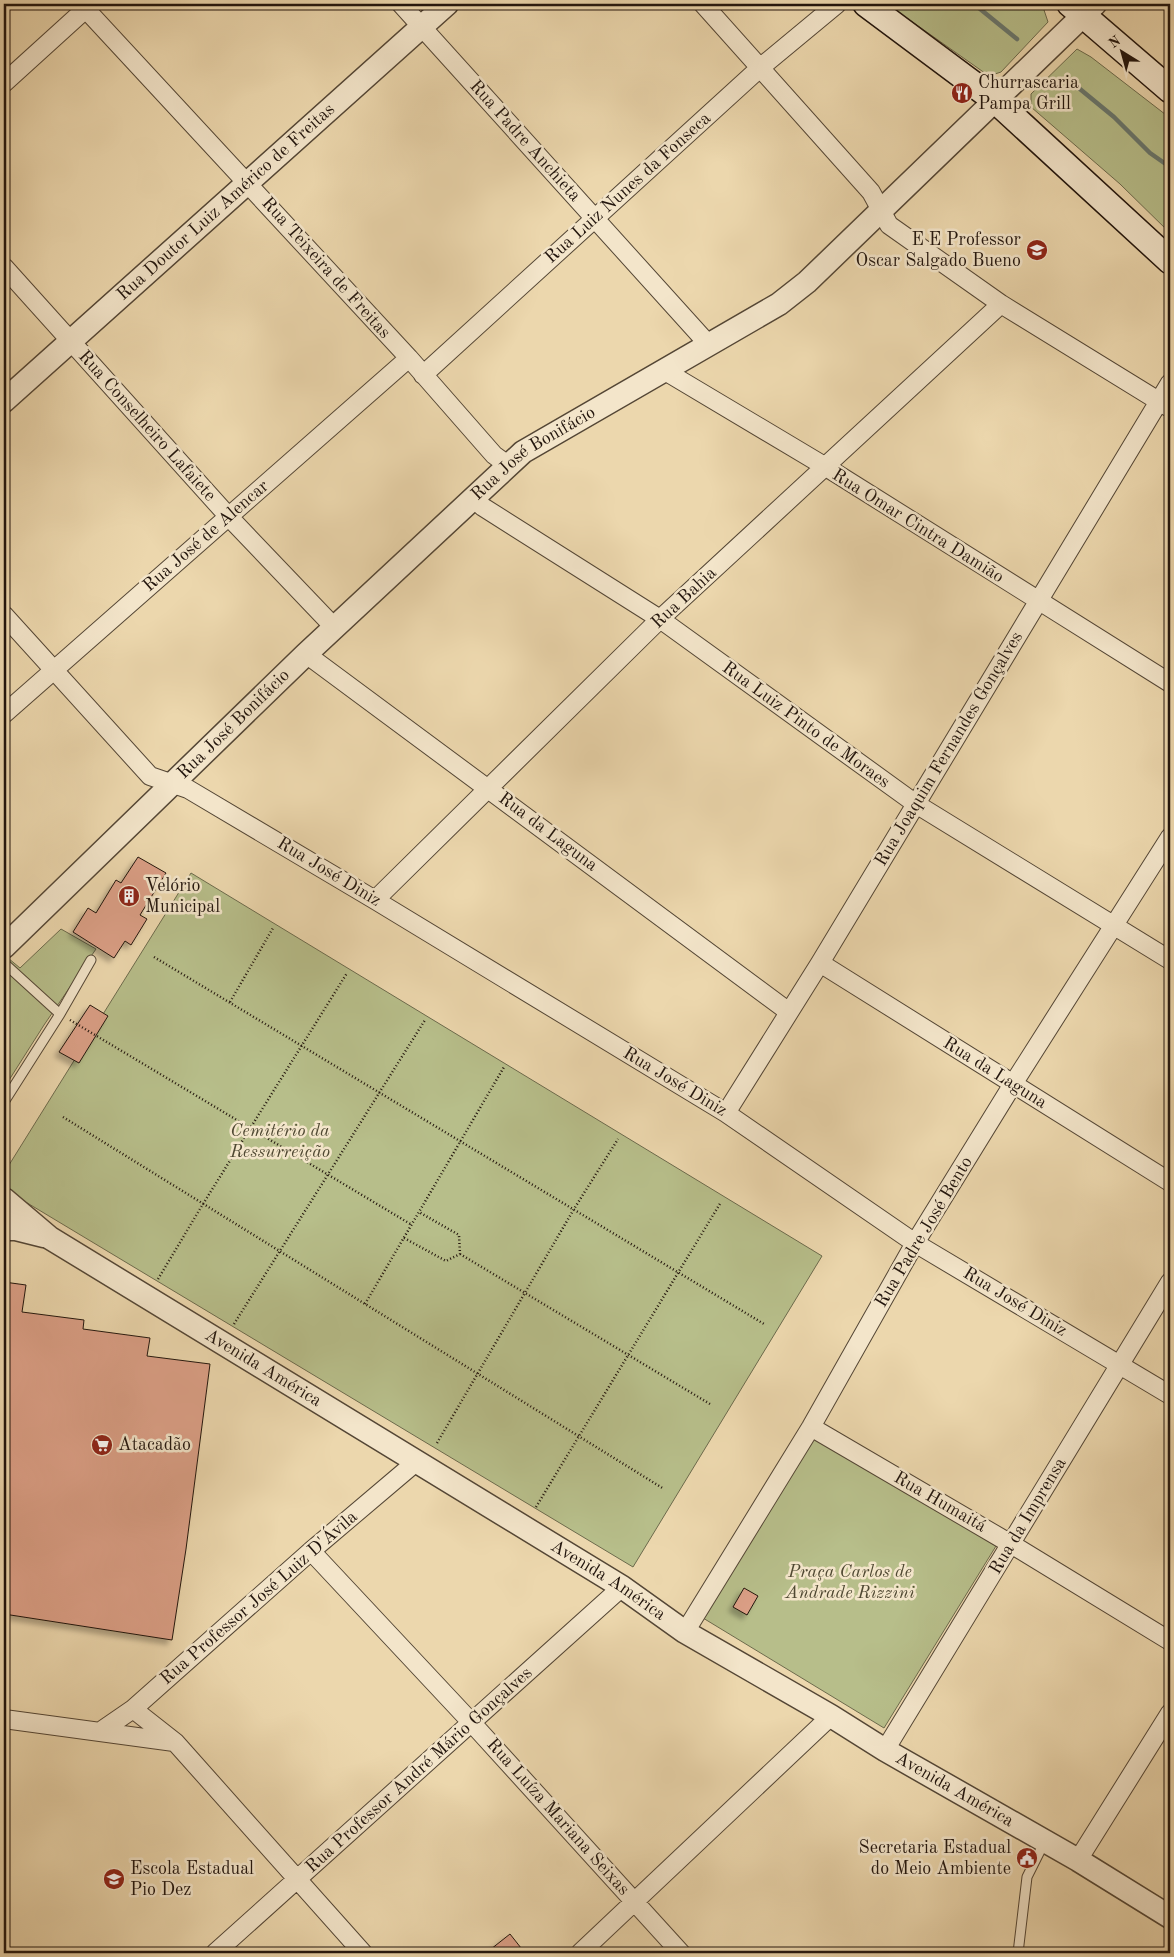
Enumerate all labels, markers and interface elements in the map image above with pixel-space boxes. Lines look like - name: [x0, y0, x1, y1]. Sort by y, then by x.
- north arrow: [1096, 28, 1146, 78]
- text: N: [1106, 33, 1124, 51]
- place label: Churrascaria Pampa Grill: [978, 74, 1079, 113]
- street label: Rua Padre Anchieta: [466, 77, 584, 205]
- restaurant icon: Churrascaria Pampa Grill: [950, 81, 974, 105]
- street label: Rua Doutor Luiz Américo de Freitas: [114, 100, 338, 304]
- street label: Rua Luiz Nunes da Fonseca: [542, 109, 714, 267]
- street label: Rua Teixeira de Freitas: [258, 194, 394, 342]
- place label: E E Professor Oscar Salgado Bueno: [856, 231, 1022, 270]
- school or university icon: E E Professor Oscar Salgado Bueno: [1025, 238, 1049, 262]
- street label: Rua Conselheiro Lafaiete: [75, 347, 219, 505]
- street label: Rua José Bonifácio: [468, 403, 599, 504]
- street label: Rua Omar Cintra Damião: [829, 466, 1007, 586]
- street label: Rua José de Alencar: [140, 476, 273, 595]
- street label: Rua Bahia: [648, 564, 720, 632]
- street label: Rua Joaquim Fernandes Gonçalves: [872, 628, 1026, 869]
- street label: Rua Luiz Pinto de Moraes: [719, 658, 893, 792]
- street label: Rua José Bonifácio: [174, 666, 293, 782]
- street label: Rua da Laguna: [495, 789, 601, 875]
- street label: Rua José Diniz: [274, 834, 384, 910]
- place label: Velório Municipal: [145, 877, 220, 916]
- building icon: Velório Municipal: [117, 884, 141, 908]
- street label: Rua da Laguna: [940, 1034, 1050, 1112]
- street label: Rua José Diniz: [620, 1044, 730, 1120]
- park label: Cemitério da Ressurreição: [229, 1122, 330, 1161]
- street label: Rua Padre José Bento: [872, 1153, 976, 1310]
- street label: Rua José Diniz: [960, 1264, 1070, 1340]
- street label: Avenida América: [202, 1326, 325, 1410]
- supermarket icon: Atacadão: [90, 1433, 114, 1457]
- place label: Atacadão: [118, 1436, 191, 1454]
- street label: Rua da Imprensa: [986, 1454, 1070, 1577]
- street label: Rua Humaitá: [891, 1468, 989, 1536]
- street label: Rua Professor José Luiz D'Ávila: [154, 1505, 361, 1688]
- street label: Avenida América: [547, 1537, 669, 1624]
- park label: Praça Carlos de Andrade Rizzini: [784, 1563, 915, 1602]
- street label: Rua Professor André Mário Gonçalves: [302, 1664, 536, 1876]
- street label: Rua Luíza Mariana Seixas: [483, 1735, 633, 1899]
- street label: Avenida América: [892, 1749, 1017, 1830]
- place label: Secretaria Estadual do Meio Ambiente: [859, 1839, 1011, 1878]
- public building icon: Secretaria Estadual do Meio Ambiente: [1015, 1846, 1039, 1870]
- place label: Escola Estadual Pio Dez: [130, 1860, 254, 1899]
- school or university icon: Escola Estadual Pio Dez: [102, 1867, 126, 1891]

